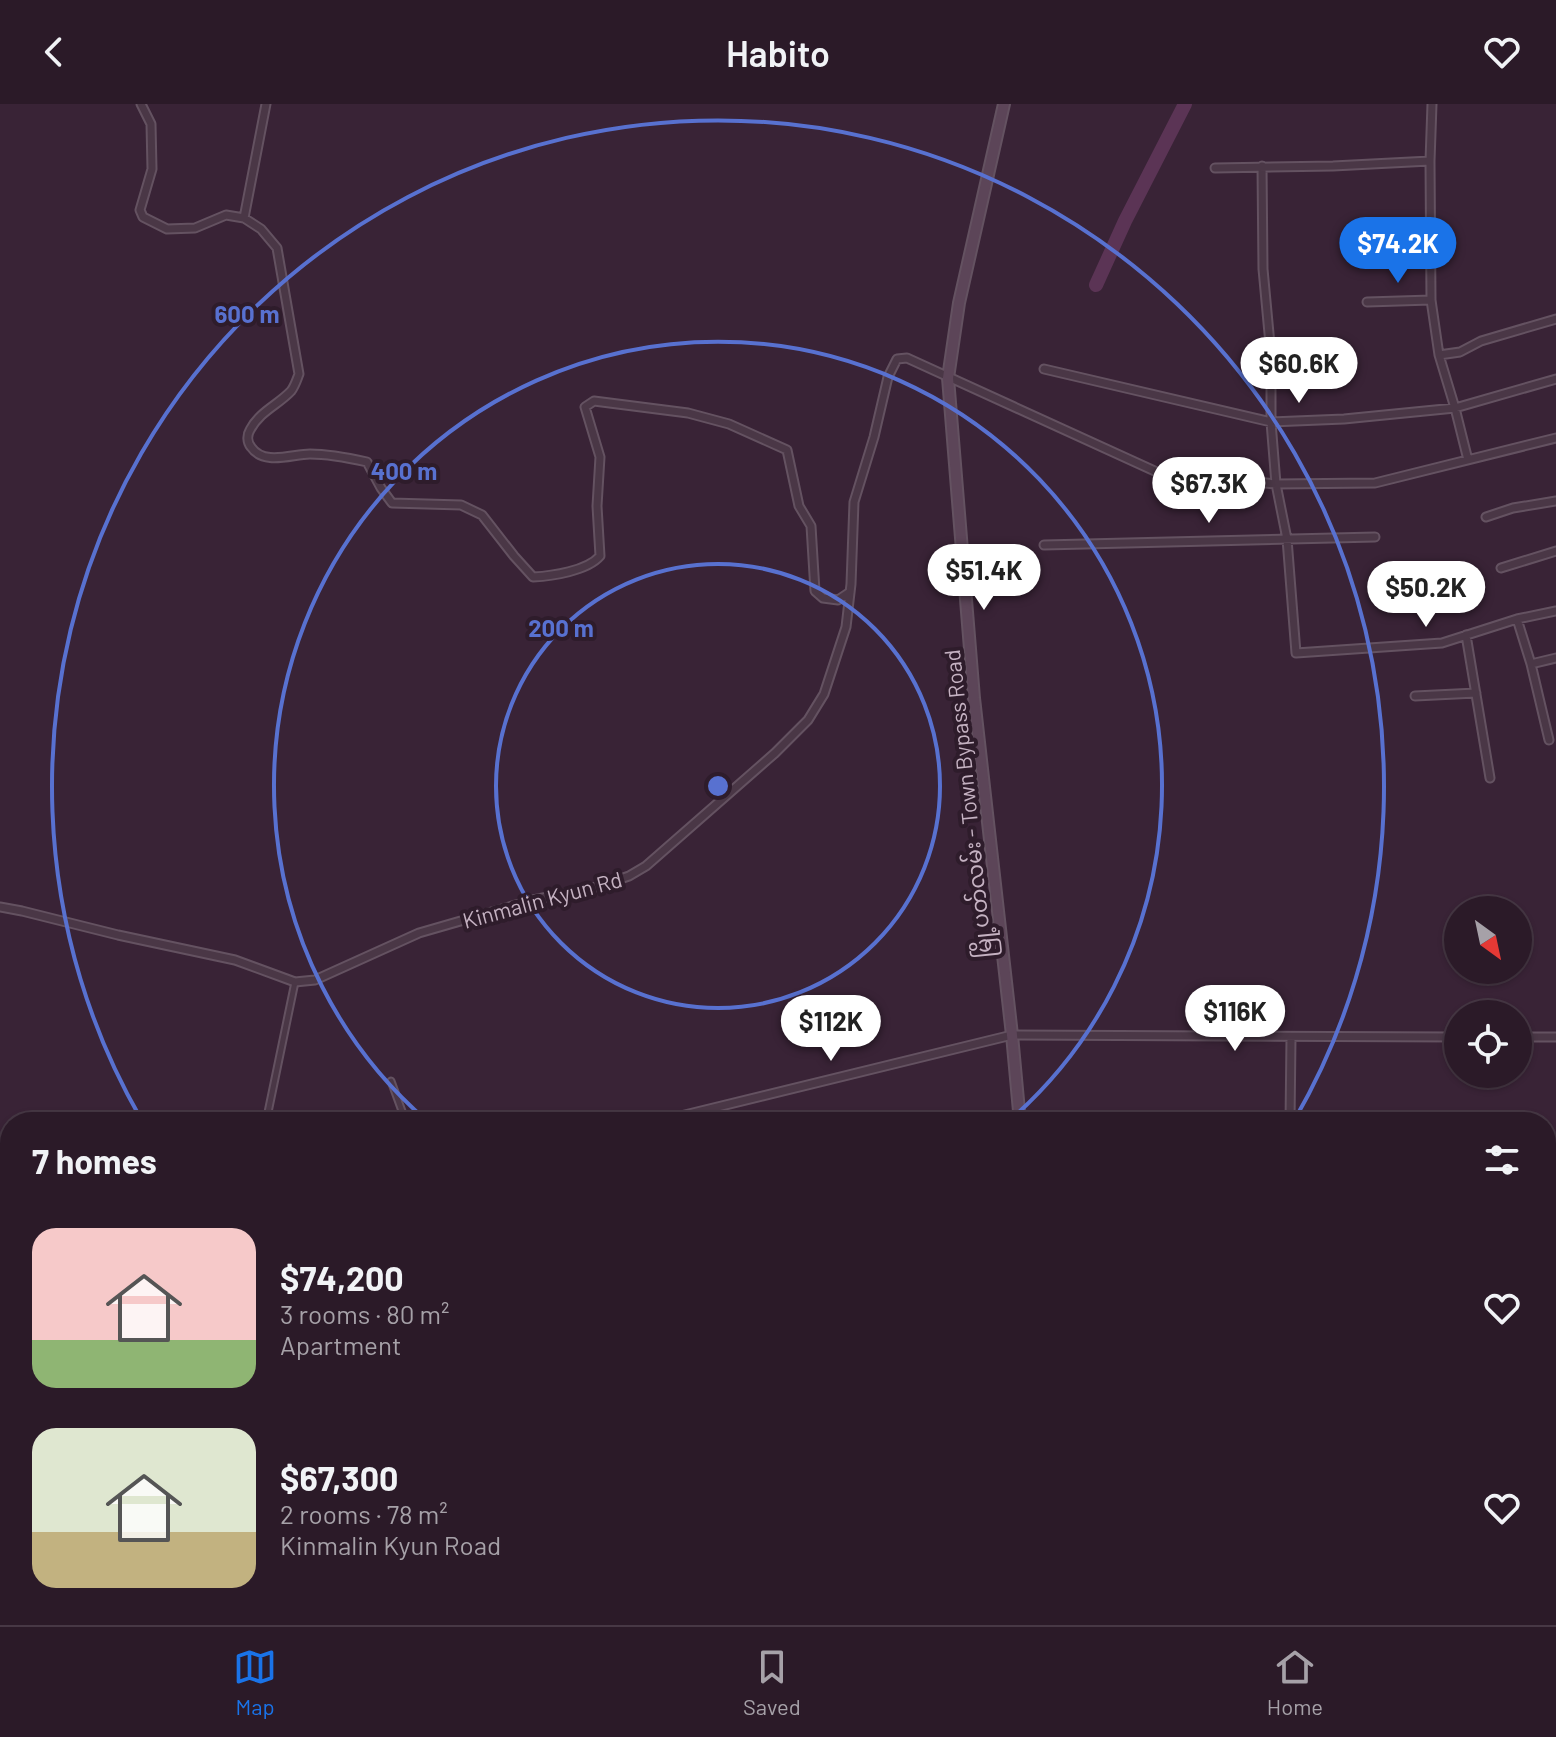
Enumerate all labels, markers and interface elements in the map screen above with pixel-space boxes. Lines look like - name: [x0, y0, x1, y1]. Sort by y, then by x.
- icon: back: [32, 30, 76, 74]
- icon: heart: [1480, 30, 1524, 74]
- text: Habito: [726, 31, 830, 74]
- pin: $74.2K: [1333, 217, 1463, 285]
- text: $74.2K: [1357, 227, 1439, 258]
- text: 600 m: [214, 299, 280, 328]
- pin: $60.6K: [1234, 337, 1364, 405]
- text: $60.6K: [1259, 347, 1339, 378]
- text: 400 m: [371, 456, 437, 485]
- pin: $67.3K: [1144, 457, 1274, 525]
- text: $67.3K: [1170, 467, 1248, 498]
- pin: $51.4K: [919, 544, 1049, 612]
- text: $51.4K: [946, 554, 1022, 585]
- pin: $50.2K: [1361, 561, 1491, 629]
- text: $50.2K: [1385, 571, 1467, 602]
- text: 200 m: [528, 613, 594, 642]
- street label: မြို့ပတ်လမ်း - Town Bypass Road: [937, 648, 1002, 960]
- centre of rings: [704, 772, 732, 800]
- street label: Kinmalin Kyun Rd: [459, 865, 625, 933]
- north arrow: [1444, 896, 1532, 984]
- map controls: [1444, 896, 1532, 1088]
- pin: $116K: [1179, 985, 1291, 1053]
- pin: $112K: [775, 995, 887, 1063]
- text: $116K: [1203, 995, 1267, 1026]
- button: locate: [1444, 1000, 1532, 1088]
- text: $112K: [799, 1005, 863, 1036]
- icon: filters: [1480, 1138, 1524, 1182]
- text: 7 homes: [32, 1140, 157, 1181]
- text: $74,200: [280, 1257, 404, 1298]
- icon: home: [96, 1260, 192, 1356]
- icon: heart: [1480, 1286, 1524, 1330]
- text: 3 rooms · 80 m²: [280, 1298, 450, 1329]
- text: Apartment: [280, 1329, 401, 1360]
- text: $67,300: [280, 1457, 398, 1498]
- icon: home: [96, 1460, 192, 1556]
- icon: heart: [1480, 1486, 1524, 1530]
- text: 2 rooms · 78 m²: [280, 1498, 448, 1529]
- text: Kinmalin Kyun Road: [280, 1529, 501, 1560]
- tab: Map: [233, 1645, 277, 1719]
- tab: Saved: [743, 1645, 801, 1719]
- tab: Home: [1267, 1645, 1323, 1719]

